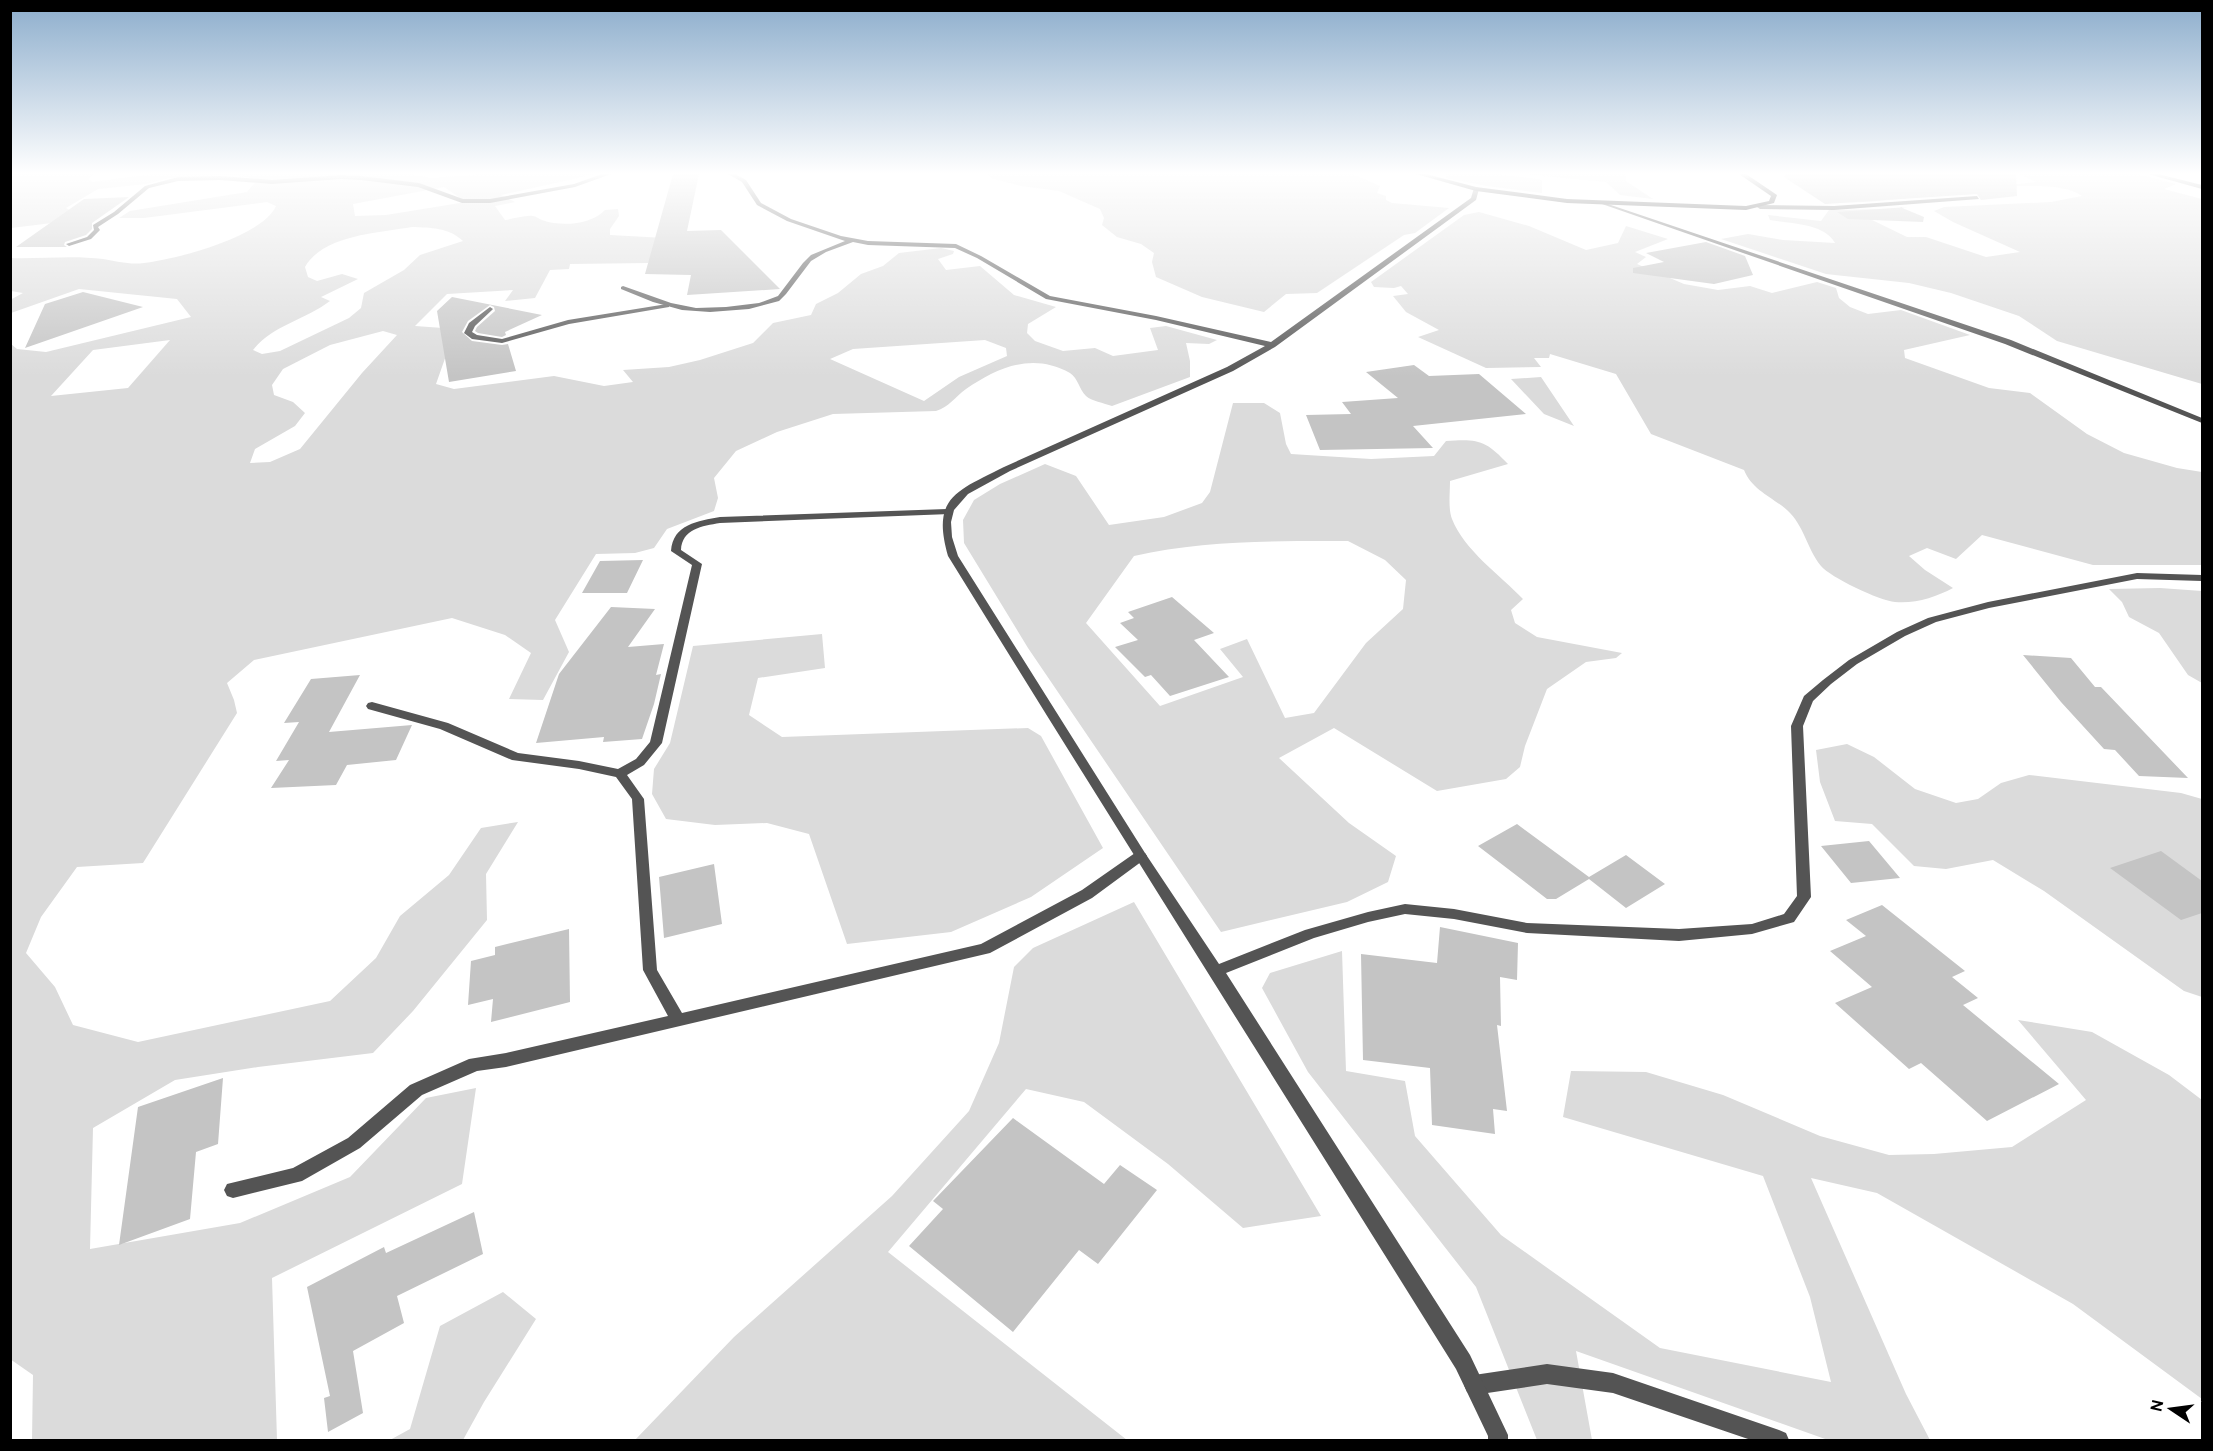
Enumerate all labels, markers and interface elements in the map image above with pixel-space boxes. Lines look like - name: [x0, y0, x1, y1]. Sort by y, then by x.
- north arrow: [2141, 1379, 2201, 1439]
- text: N: [2147, 1398, 2169, 1414]

